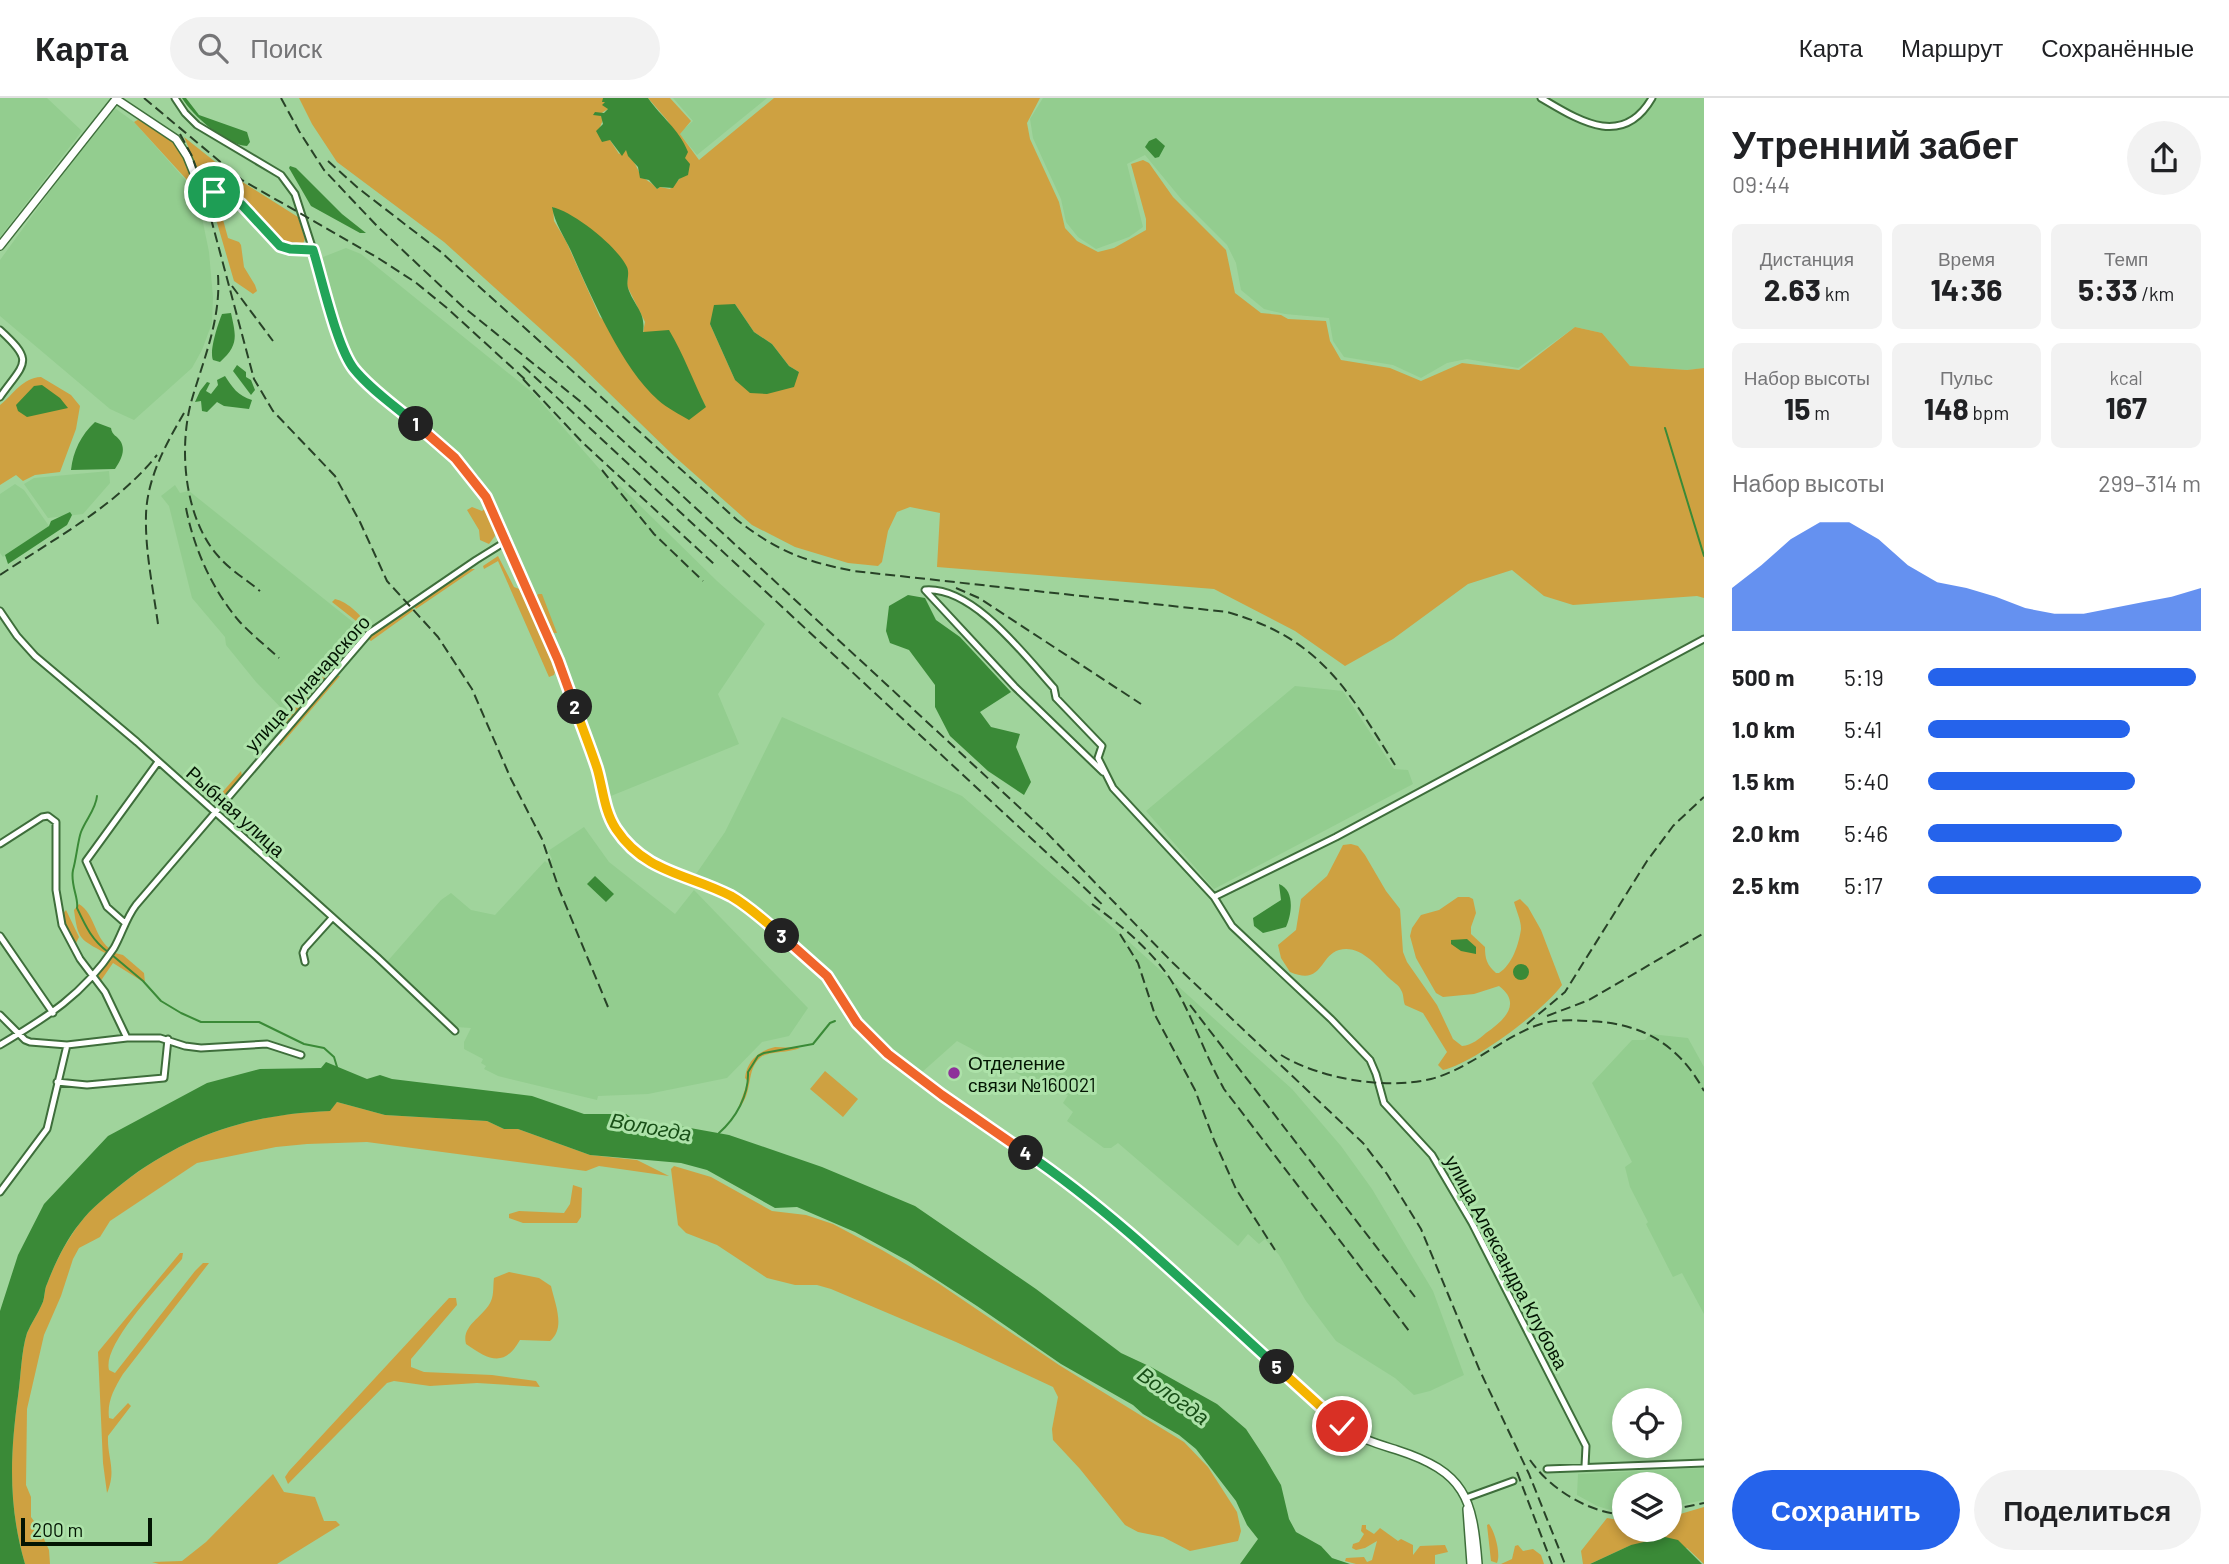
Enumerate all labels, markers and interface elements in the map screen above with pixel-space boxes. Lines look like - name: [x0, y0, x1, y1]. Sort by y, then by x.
- search box: [170, 17, 660, 80]
- text: Карта: [35, 28, 128, 68]
- icon: search: [194, 29, 232, 67]
- text: Поиск: [250, 32, 322, 63]
- text: Карта: [1799, 33, 1863, 62]
- text: Маршрут: [1901, 33, 2003, 62]
- text: Сохранённые: [2041, 33, 2194, 62]
- text: Утренний забег: [1732, 121, 2019, 167]
- button: share: [2127, 121, 2201, 195]
- pin: [184, 162, 244, 222]
- text: 09:44: [1732, 170, 1790, 198]
- icon: arrive: [195, 173, 233, 211]
- text: Дистанция: [1760, 247, 1854, 270]
- text: Время: [1938, 247, 1995, 270]
- text: Темп: [2104, 247, 2148, 270]
- text: 2.63: [1764, 271, 1821, 307]
- text: 14:36: [1930, 271, 2002, 307]
- text: 5:33: [2078, 271, 2138, 307]
- text: km: [1821, 282, 1850, 305]
- text: /km: [2138, 282, 2174, 305]
- text: Набор высоты: [1744, 366, 1870, 389]
- text: Пульс: [1940, 366, 1993, 389]
- text: kcal: [2110, 366, 2143, 389]
- text: 167: [2105, 389, 2147, 425]
- text: 15: [1784, 390, 1810, 426]
- text: 148: [1924, 390, 1969, 426]
- text: m: [1810, 401, 1830, 424]
- text: bpm: [1969, 401, 2009, 424]
- pin: 1: [398, 406, 434, 442]
- text: 1: [412, 412, 419, 435]
- text: Набор высоты: [1732, 469, 1885, 497]
- text: 299–314 m: [2098, 469, 2201, 497]
- street label: улица Луначарского: [240, 610, 374, 756]
- text: 500 m: [1732, 663, 1794, 691]
- text: 5:19: [1844, 663, 1884, 691]
- pin: 2: [558, 690, 592, 724]
- text: 2: [569, 695, 580, 718]
- text: 1.0 km: [1732, 715, 1795, 743]
- text: 5:41: [1844, 715, 1882, 743]
- street label: Рыбная улица: [182, 761, 290, 862]
- text: 1.5 km: [1732, 767, 1795, 795]
- text: 5:40: [1844, 767, 1889, 795]
- text: 2.0 km: [1732, 819, 1800, 847]
- text: 5:46: [1844, 819, 1888, 847]
- text: 2.5 km: [1732, 871, 1800, 899]
- text: 5:17: [1844, 871, 1883, 899]
- pin: 3: [764, 918, 800, 954]
- text: 3: [776, 924, 787, 947]
- place label: Отделение связи №160021: [968, 1051, 1096, 1096]
- marker: Отделение связи №160021: [946, 1065, 962, 1081]
- water label: Вологда: [608, 1107, 694, 1145]
- pin: 4: [1009, 1136, 1044, 1170]
- text: 4: [1020, 1141, 1031, 1164]
- street label: улица Александра Клубова: [1441, 1151, 1574, 1373]
- pin: 5: [1260, 1350, 1294, 1384]
- text: 5: [1271, 1355, 1282, 1378]
- water label: Вологда: [1133, 1361, 1215, 1429]
- map controls: [1612, 1388, 1682, 1542]
- button: locate: [1612, 1388, 1682, 1458]
- pin: [1312, 1396, 1372, 1456]
- icon: check: [1323, 1407, 1361, 1445]
- button: Сохранить: [1732, 1470, 1960, 1550]
- button: Поделиться: [1974, 1470, 2201, 1550]
- button: layers: [1612, 1472, 1682, 1542]
- scale bar: [21, 1515, 152, 1547]
- text: 200 m: [32, 1518, 83, 1541]

